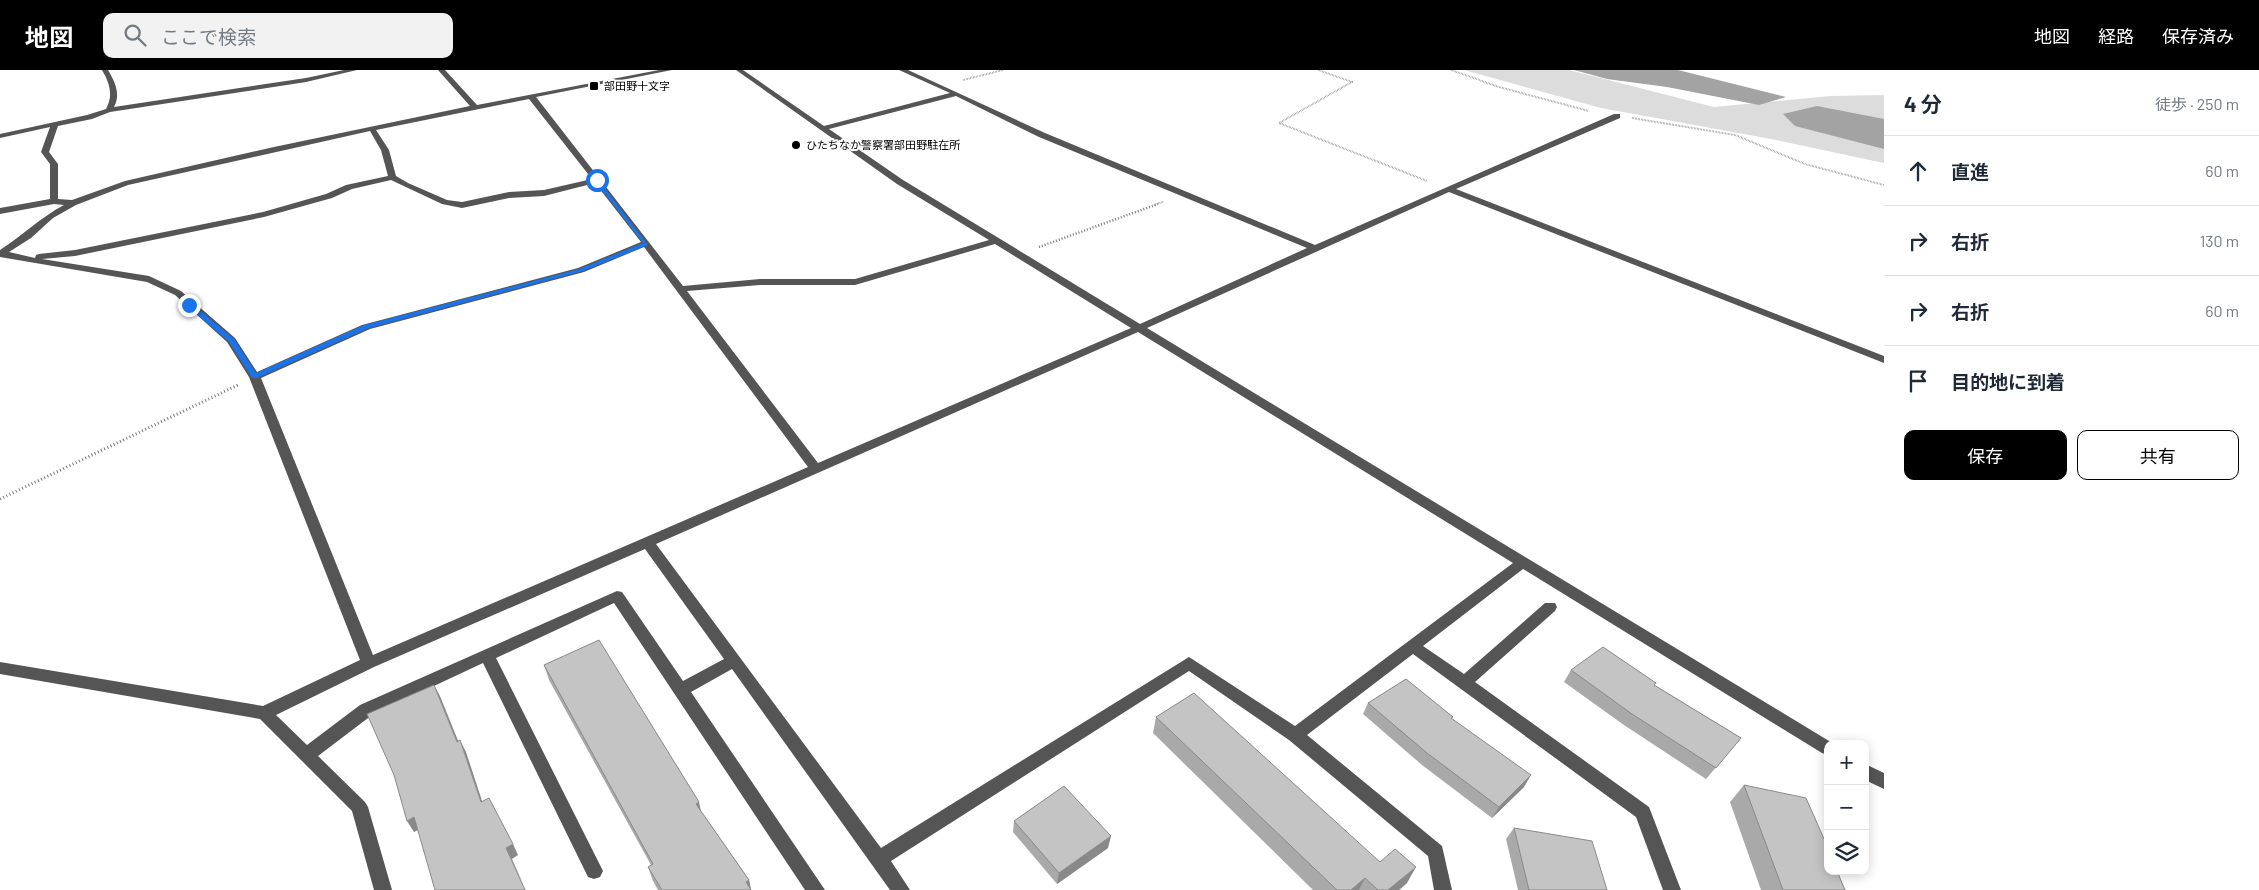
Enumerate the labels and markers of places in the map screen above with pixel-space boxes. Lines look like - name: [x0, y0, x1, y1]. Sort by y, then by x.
- place label: 部田野十文字: [604, 79, 670, 92]
- marker: 部田野十文字: [588, 80, 600, 92]
- place label: ひたちなか警察署部田野駐在所: [806, 138, 961, 151]
- marker: ひたちなか警察署部田野駐在所: [790, 139, 802, 151]

